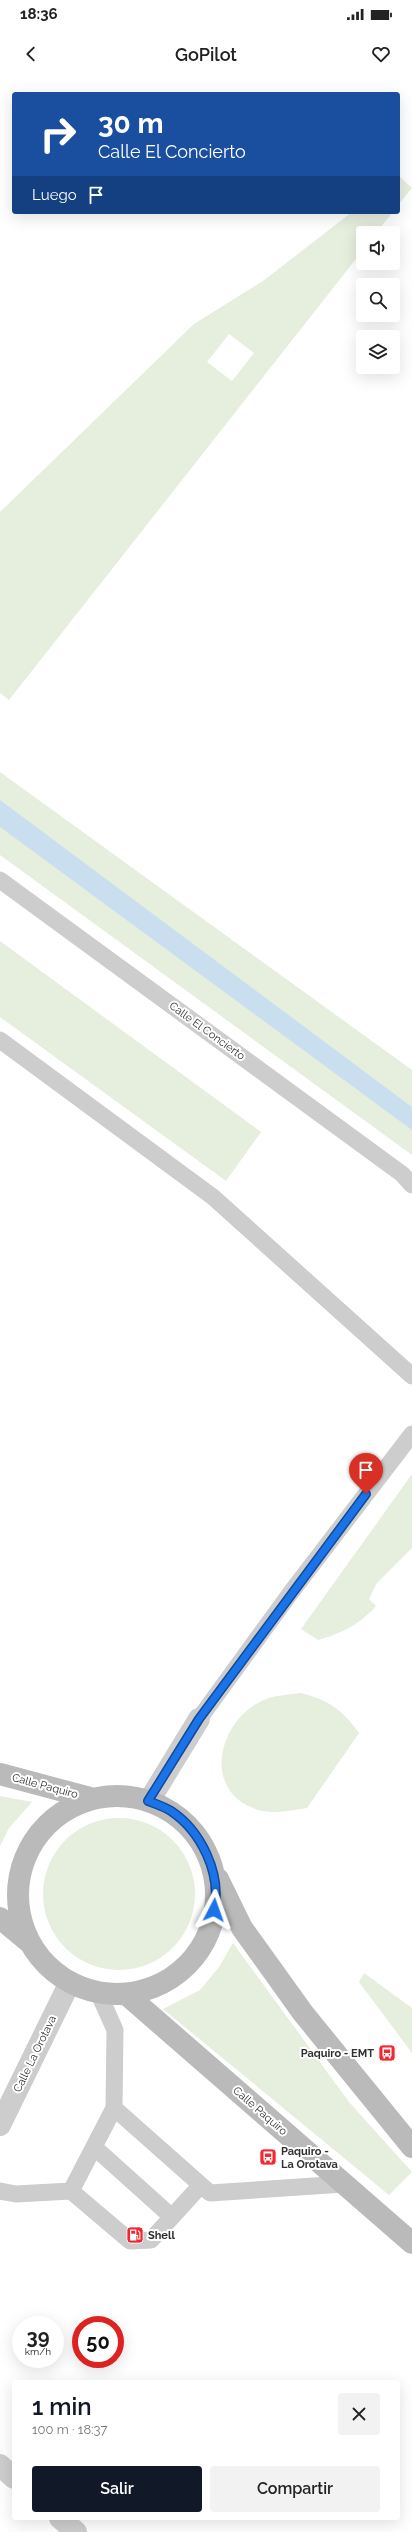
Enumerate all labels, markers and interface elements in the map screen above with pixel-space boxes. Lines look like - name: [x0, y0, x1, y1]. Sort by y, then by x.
- text: 18:36: [20, 5, 58, 23]
- icon: back: [20, 43, 42, 65]
- icon: heart: [370, 43, 392, 65]
- text: GoPilot: [175, 44, 237, 65]
- text: 30 m: [98, 107, 164, 140]
- icon: right: [32, 108, 84, 160]
- text: Calle El Concierto: [98, 141, 246, 162]
- icon: arrive: [85, 184, 107, 206]
- text: Luego: [32, 186, 77, 204]
- map controls: [356, 226, 400, 374]
- button: sound: [356, 226, 400, 270]
- button: search: [356, 278, 400, 322]
- button: layers: [356, 330, 400, 374]
- street label: Calle El Concierto: [167, 999, 248, 1063]
- pin: [349, 1453, 383, 1494]
- icon: arrive: [355, 1459, 377, 1481]
- street label: Calle Paquiro: [11, 1771, 80, 1801]
- position arrow: [193, 1889, 235, 1931]
- street label: Calle La Orotava: [11, 2014, 59, 2094]
- bus stop icon: Paquiro - EMT: [377, 2043, 397, 2063]
- place label: Paquiro - EMT: [301, 2047, 374, 2060]
- street label: Calle Paquiro: [230, 2084, 290, 2138]
- place label: Paquiro - La Orotava: [281, 2145, 338, 2171]
- bus stop icon: Paquiro - La Orotava: [258, 2147, 278, 2167]
- fuel station icon: Shell: [125, 2225, 145, 2245]
- place label: Shell: [148, 2229, 175, 2242]
- speed limit sign: 50: [72, 2316, 124, 2368]
- text: 39: [27, 2325, 49, 2349]
- text: km/h: [25, 2346, 51, 2357]
- text: 1 min: [32, 2392, 92, 2421]
- button: close: [338, 2393, 380, 2435]
- text: 100 m · 18:37: [32, 2422, 107, 2437]
- button: Salir: [32, 2466, 202, 2512]
- button: Compartir: [210, 2466, 380, 2512]

